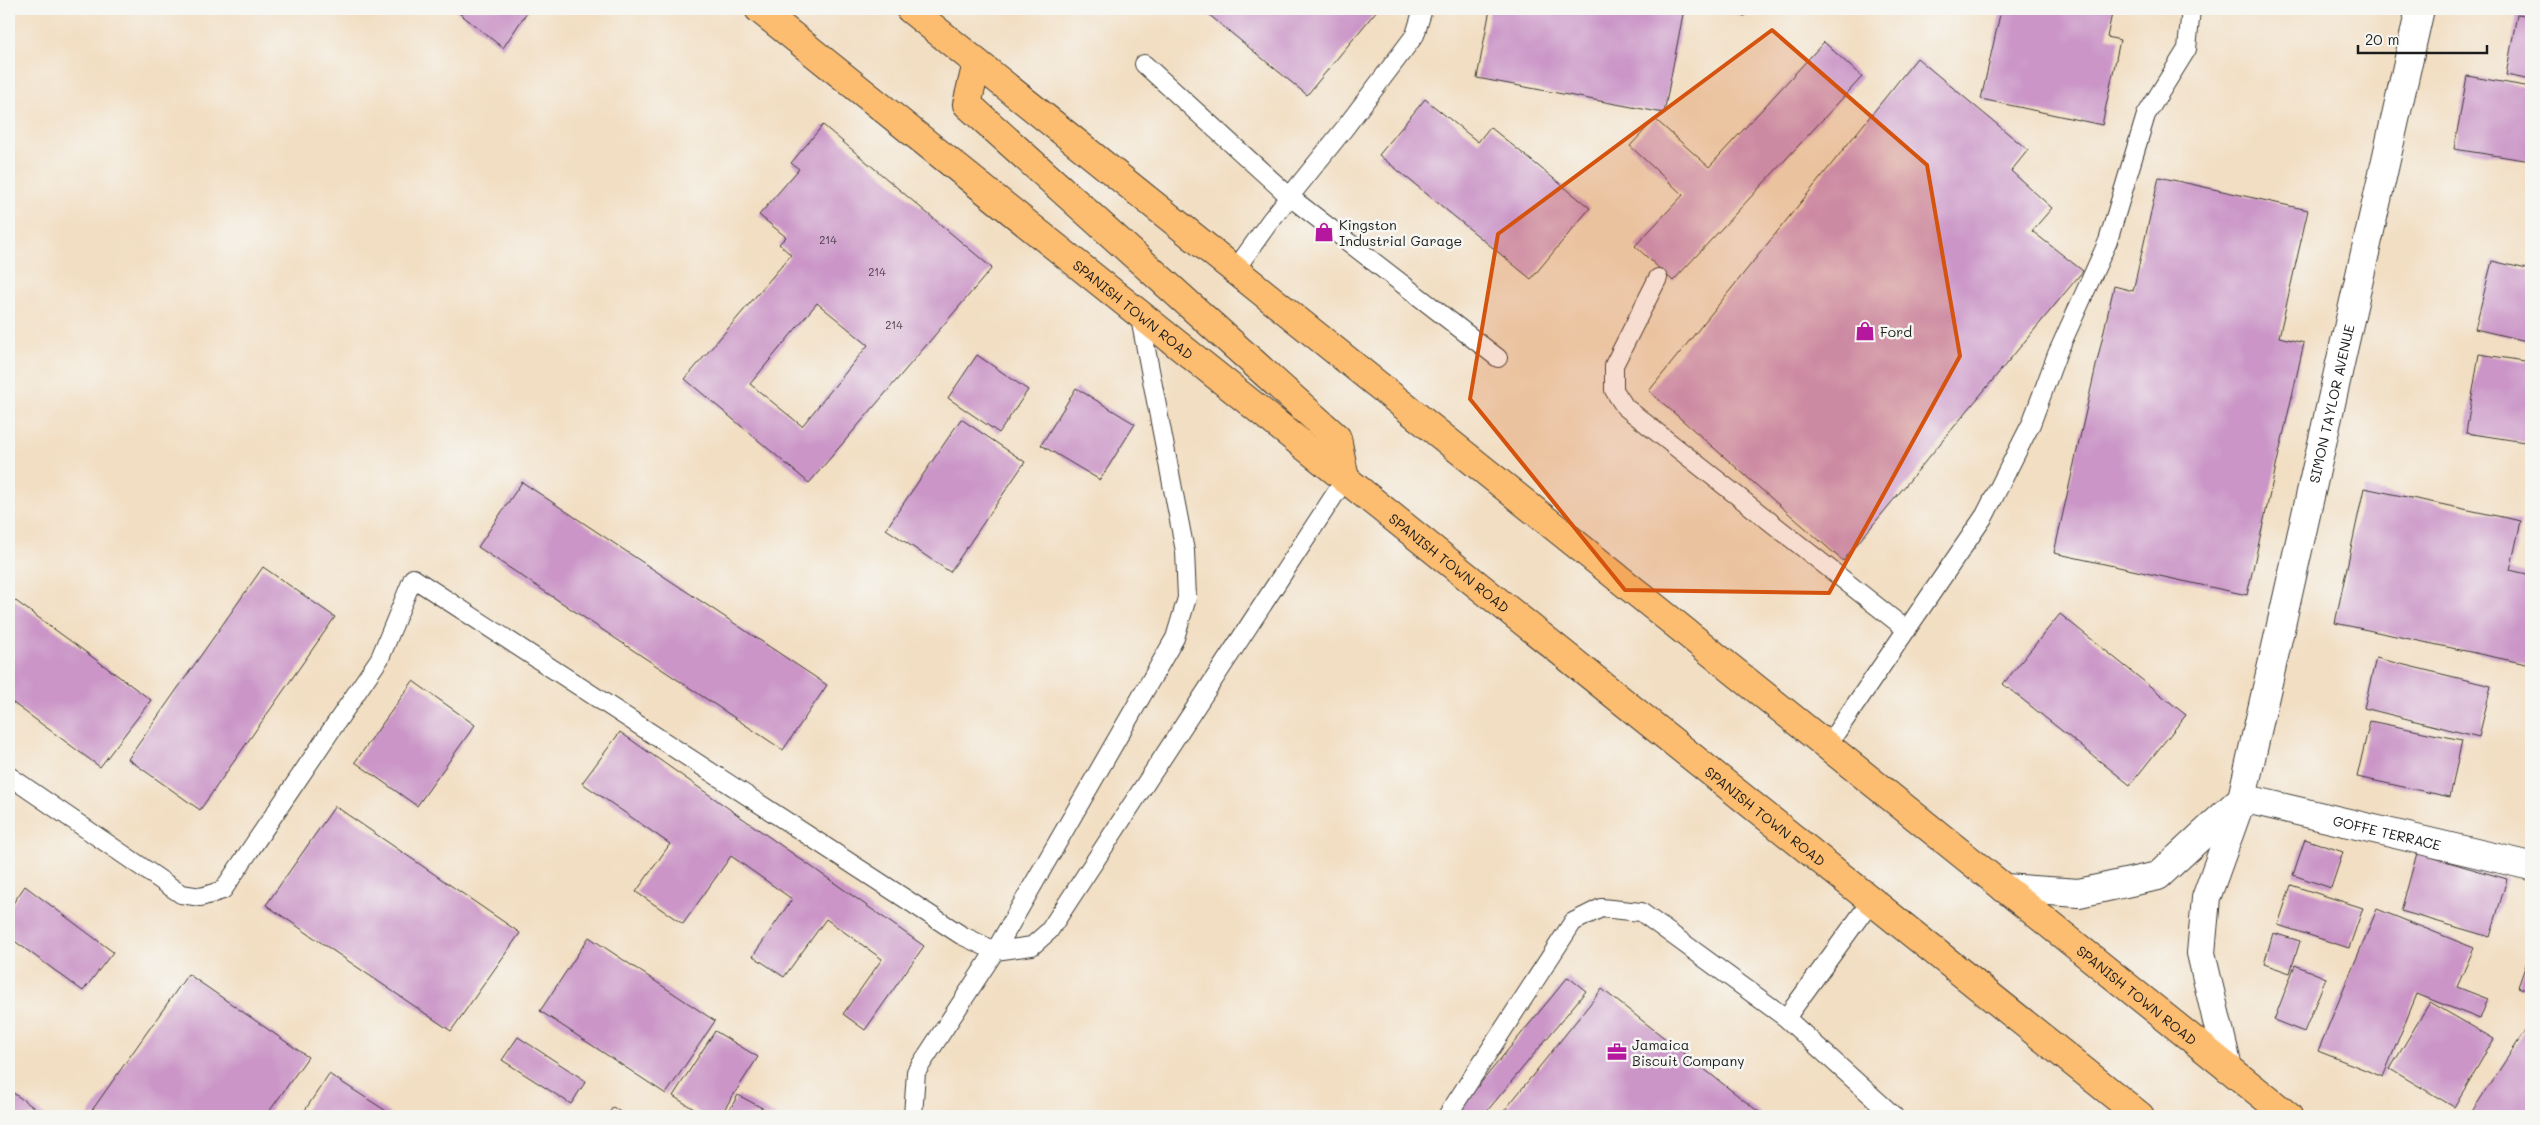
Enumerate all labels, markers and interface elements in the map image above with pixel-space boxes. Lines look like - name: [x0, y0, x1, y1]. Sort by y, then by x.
- scale bar: [2358, 22, 2486, 54]
- text: 20 m: [2365, 29, 2399, 49]
- place label: Kingston Industrial Garage: [1339, 215, 1462, 250]
- shop icon: Kingston Industrial Garage: [1313, 221, 1335, 243]
- house number: 214: [819, 232, 837, 247]
- street label: SPANISH TOWN ROAD: [1069, 255, 1198, 363]
- house number: 214: [868, 264, 886, 279]
- house number: 214: [885, 317, 903, 332]
- shop icon: Ford: [1854, 320, 1876, 342]
- place label: Ford: [1880, 322, 1912, 341]
- street label: SIMON TAYLOR AVENUE: [2304, 322, 2358, 485]
- street label: SPANISH TOWN ROAD: [1385, 508, 1514, 617]
- street label: SPANISH TOWN ROAD: [1701, 762, 1830, 870]
- street label: GOFFE TERRACE: [2331, 810, 2443, 854]
- street label: SPANISH TOWN ROAD: [2073, 941, 2201, 1049]
- place label: Jamaica Biscuit Company: [1632, 1035, 1744, 1070]
- office icon: Jamaica Biscuit Company: [1606, 1041, 1628, 1063]

